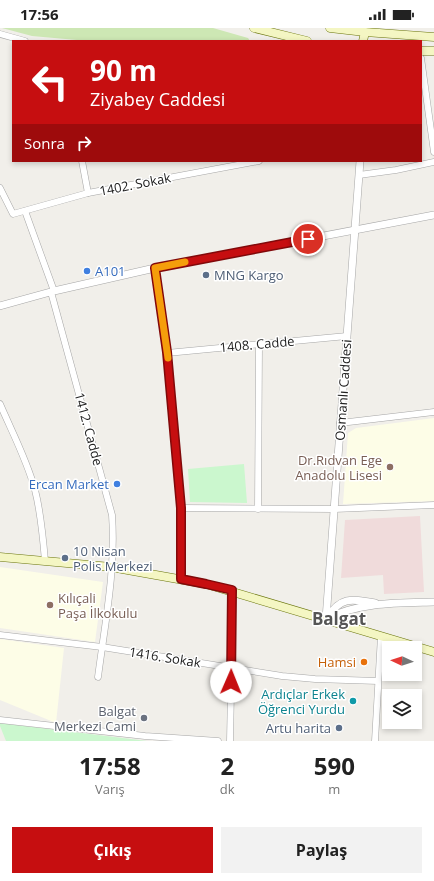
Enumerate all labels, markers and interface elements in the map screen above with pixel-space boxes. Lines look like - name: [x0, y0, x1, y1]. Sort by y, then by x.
- text: 17:56: [20, 4, 59, 24]
- text: 90 m: [90, 51, 157, 89]
- icon: left: [24, 56, 76, 108]
- text: Ziyabey Caddesi: [90, 87, 225, 111]
- icon: right: [73, 132, 95, 154]
- text: Sonra: [24, 133, 65, 153]
- street label: 1402. Sokak: [98, 168, 172, 200]
- pin: [291, 222, 325, 256]
- icon: arrive: [297, 228, 319, 250]
- place label: A101: [95, 262, 126, 280]
- marker: A101: [82, 266, 92, 276]
- place label: MNG Kargo: [214, 266, 284, 284]
- marker: MNG Kargo: [201, 270, 211, 280]
- street label: 1408. Cadde: [219, 332, 295, 356]
- street label: Osmanlı Caddesi: [330, 339, 356, 441]
- street label: 1412. Cadde: [71, 390, 107, 468]
- place label: Dr.Rıdvan Ege Anadolu Lisesi: [295, 451, 382, 484]
- marker: Dr.Rıdvan Ege Anadolu Lisesi: [385, 462, 395, 472]
- place label: Ercan Market: [29, 475, 109, 493]
- marker: Ercan Market: [112, 479, 122, 489]
- place label: 10 Nisan Polis Merkezi: [73, 542, 153, 575]
- marker: 10 Nisan Polis Merkezi: [60, 553, 70, 563]
- place label: Kılıçali Paşa İlkokulu: [58, 589, 137, 622]
- marker: Kılıçali Paşa İlkokulu: [45, 600, 55, 610]
- district label: Balgat: [312, 607, 366, 630]
- north arrow: [382, 641, 422, 681]
- map controls: [382, 641, 422, 729]
- street label: 1416. Sokak: [128, 642, 202, 672]
- place label: Hamsi: [318, 653, 356, 671]
- marker: Hamsi: [359, 657, 369, 667]
- position arrow: [210, 661, 252, 703]
- place label: Ardıçlar Erkek Öğrenci Yurdu: [258, 685, 345, 718]
- button: layers: [382, 689, 422, 729]
- marker: Ardıçlar Erkek Öğrenci Yurdu: [348, 696, 358, 706]
- place label: Balgat Merkezi Cami: [54, 702, 136, 735]
- marker: Balgat Merkezi Cami: [139, 713, 149, 723]
- place label: Artu harita: [266, 719, 331, 737]
- marker: Artu harita: [334, 723, 344, 733]
- text: 17:58: [79, 749, 141, 782]
- text: 2: [220, 749, 234, 782]
- text: 590: [314, 749, 355, 782]
- text: Varış: [95, 780, 125, 798]
- text: dk: [220, 780, 235, 798]
- text: m: [328, 780, 340, 798]
- button: Çıkış: [12, 827, 213, 873]
- button: Paylaş: [221, 827, 422, 873]

